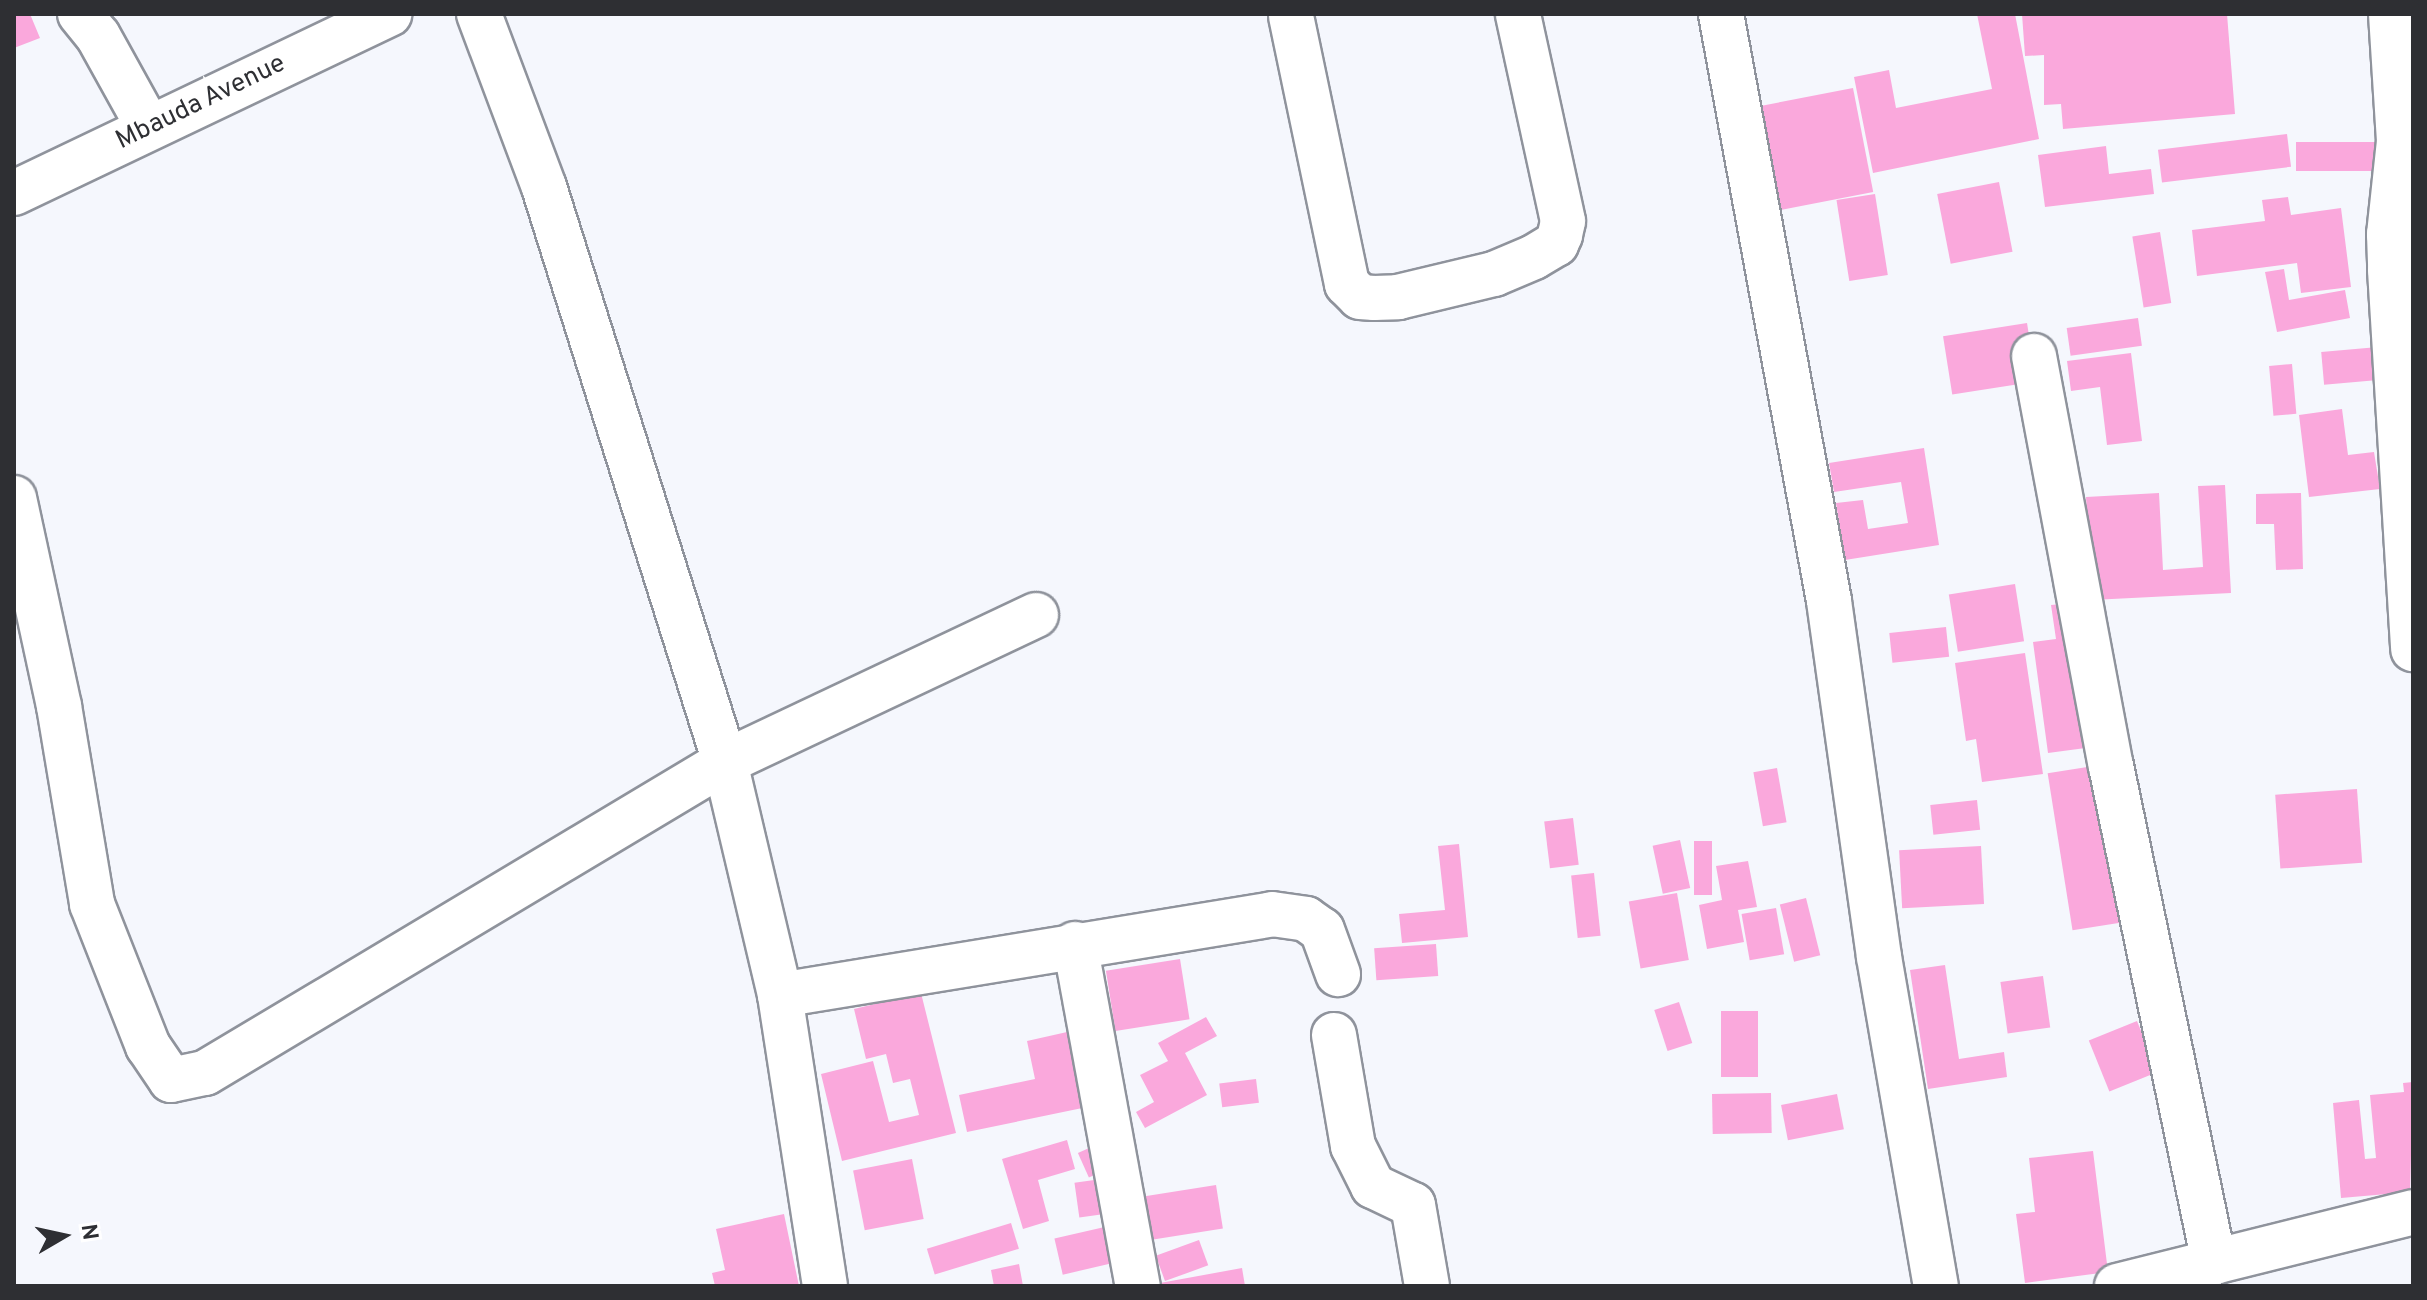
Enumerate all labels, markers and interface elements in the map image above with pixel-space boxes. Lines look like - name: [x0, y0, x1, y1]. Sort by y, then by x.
- street label: Mbauda Avenue: [111, 48, 291, 158]
- north arrow: [24, 1196, 104, 1276]
- text: N: [74, 1222, 103, 1242]

